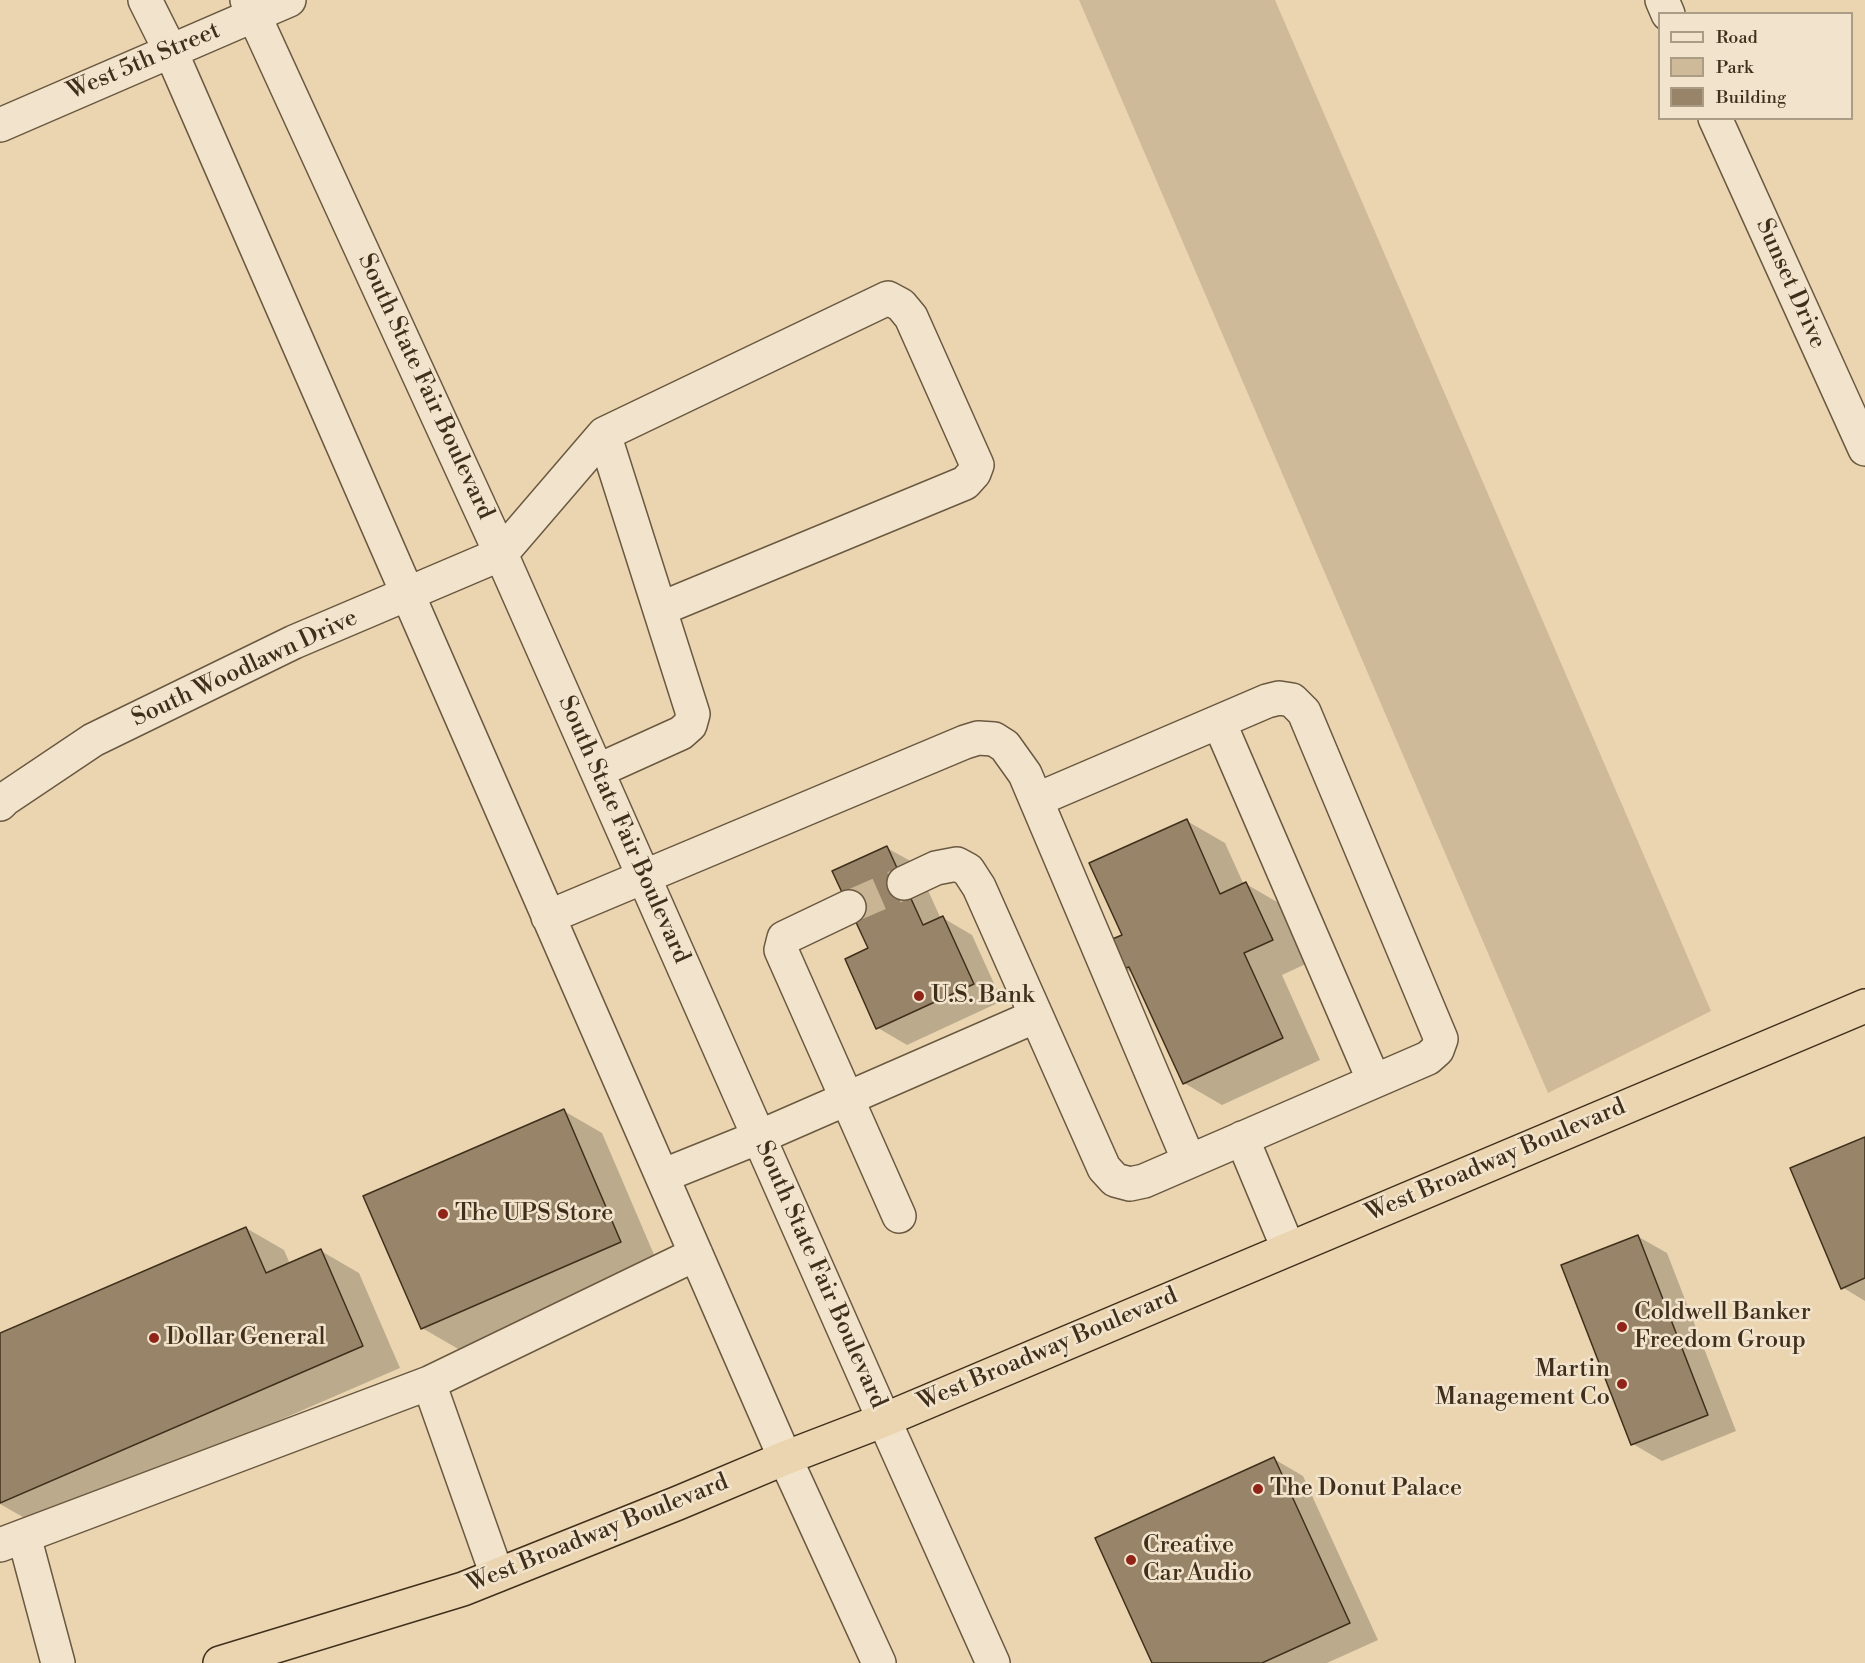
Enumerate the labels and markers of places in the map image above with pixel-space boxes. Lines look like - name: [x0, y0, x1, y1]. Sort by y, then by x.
- place label: U.S. Bank: [931, 982, 1035, 1010]
- marker: U.S. Bank: [912, 989, 926, 1003]
- place label: The UPS Store: [455, 1200, 613, 1228]
- marker: The UPS Store: [436, 1207, 450, 1221]
- place label: Coldwell Banker Freedom Group: [1634, 1299, 1811, 1355]
- marker: Coldwell Banker Freedom Group: [1615, 1320, 1629, 1334]
- place label: Dollar General: [166, 1324, 326, 1352]
- marker: Dollar General: [147, 1331, 161, 1345]
- place label: Martin Management Co: [1435, 1356, 1610, 1412]
- marker: Martin Management Co: [1615, 1377, 1629, 1391]
- place label: The Donut Palace: [1270, 1475, 1462, 1503]
- marker: The Donut Palace: [1251, 1482, 1265, 1496]
- place label: Creative Car Audio: [1143, 1532, 1252, 1588]
- marker: Creative Car Audio: [1124, 1553, 1138, 1567]

